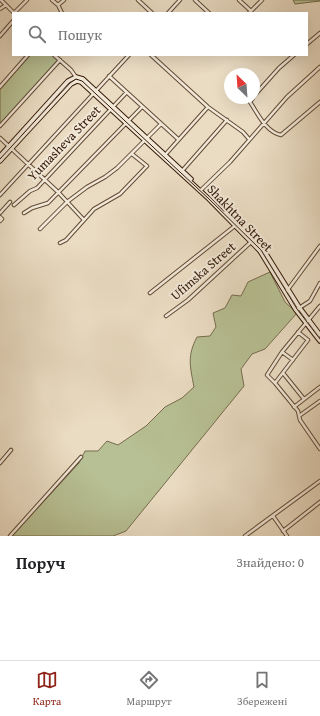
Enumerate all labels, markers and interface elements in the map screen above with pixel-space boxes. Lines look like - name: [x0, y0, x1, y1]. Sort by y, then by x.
- search box: [12, 12, 308, 56]
- icon: search: [26, 23, 48, 45]
- text: Пошук: [58, 24, 102, 45]
- north arrow: [224, 68, 260, 104]
- street label: Yumasheva Street: [23, 101, 105, 185]
- street label: Shakhtna Street: [203, 180, 277, 256]
- street label: Ufimska Street: [166, 237, 240, 305]
- text: Поруч: [16, 550, 65, 575]
- text: Знайдено: 0: [236, 553, 304, 572]
- tab: Карта: [33, 669, 61, 709]
- tab: Маршрут: [127, 669, 172, 709]
- tab: Збережені: [237, 669, 287, 709]

